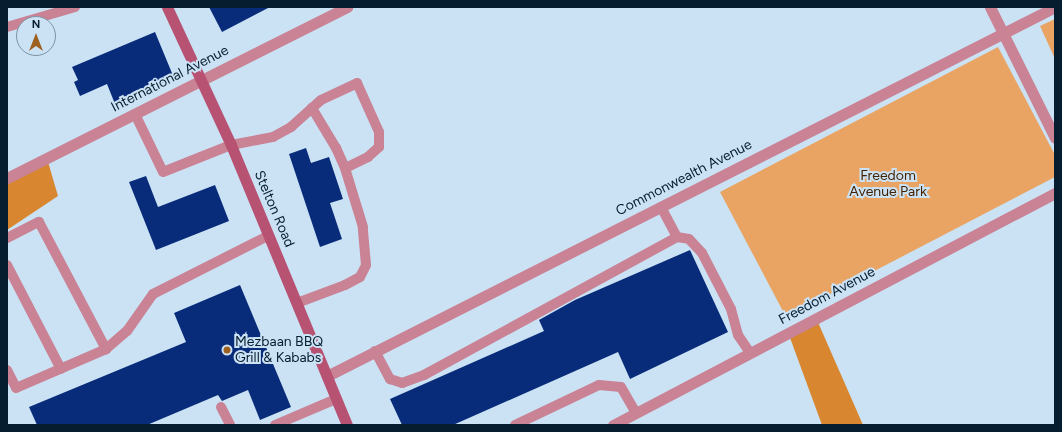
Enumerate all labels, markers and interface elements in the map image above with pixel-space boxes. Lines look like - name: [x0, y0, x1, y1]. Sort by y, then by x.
- north arrow: [16, 16, 56, 56]
- text: N: [32, 18, 40, 31]
- street label: International Avenue: [108, 42, 232, 116]
- street label: Commonwealth Avenue: [613, 136, 755, 220]
- street label: Stelton Road: [250, 168, 298, 250]
- park label: Freedom Avenue Park: [849, 168, 927, 200]
- street label: Freedom Avenue: [776, 264, 878, 328]
- place label: Mezbaan BBQ Grill & Kababs: [235, 334, 323, 366]
- marker: Mezbaan BBQ Grill & Kababs: [222, 345, 232, 355]

